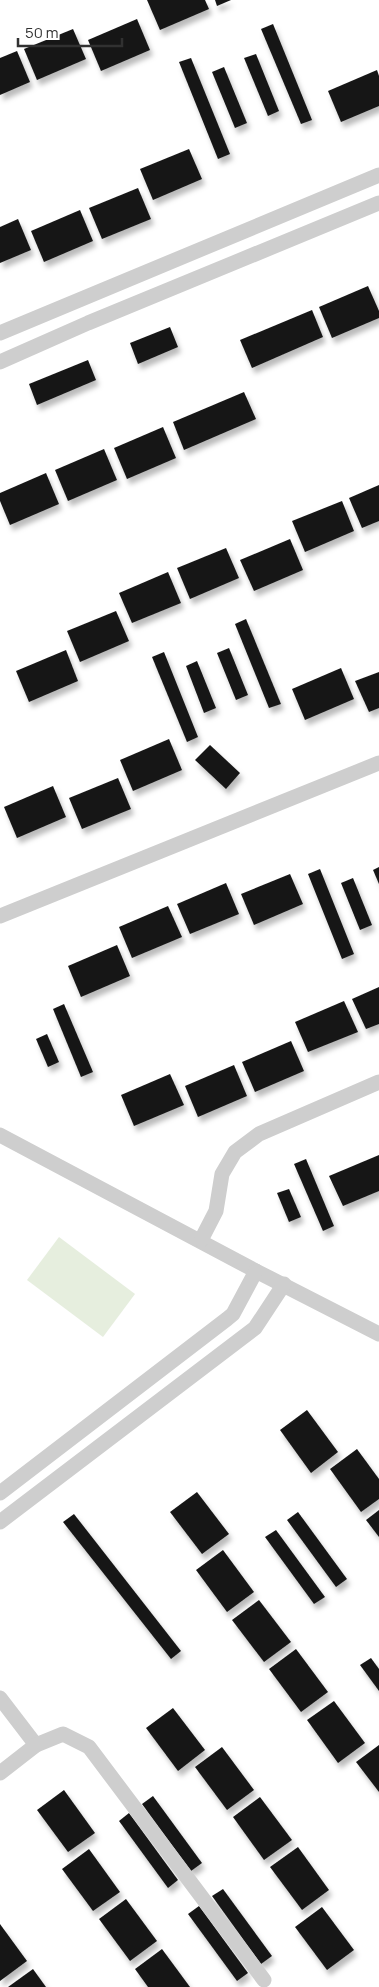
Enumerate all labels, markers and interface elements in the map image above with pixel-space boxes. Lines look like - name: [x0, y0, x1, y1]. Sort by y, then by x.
- scale bar: [18, 15, 121, 47]
- text: 50 m: [25, 22, 59, 43]

